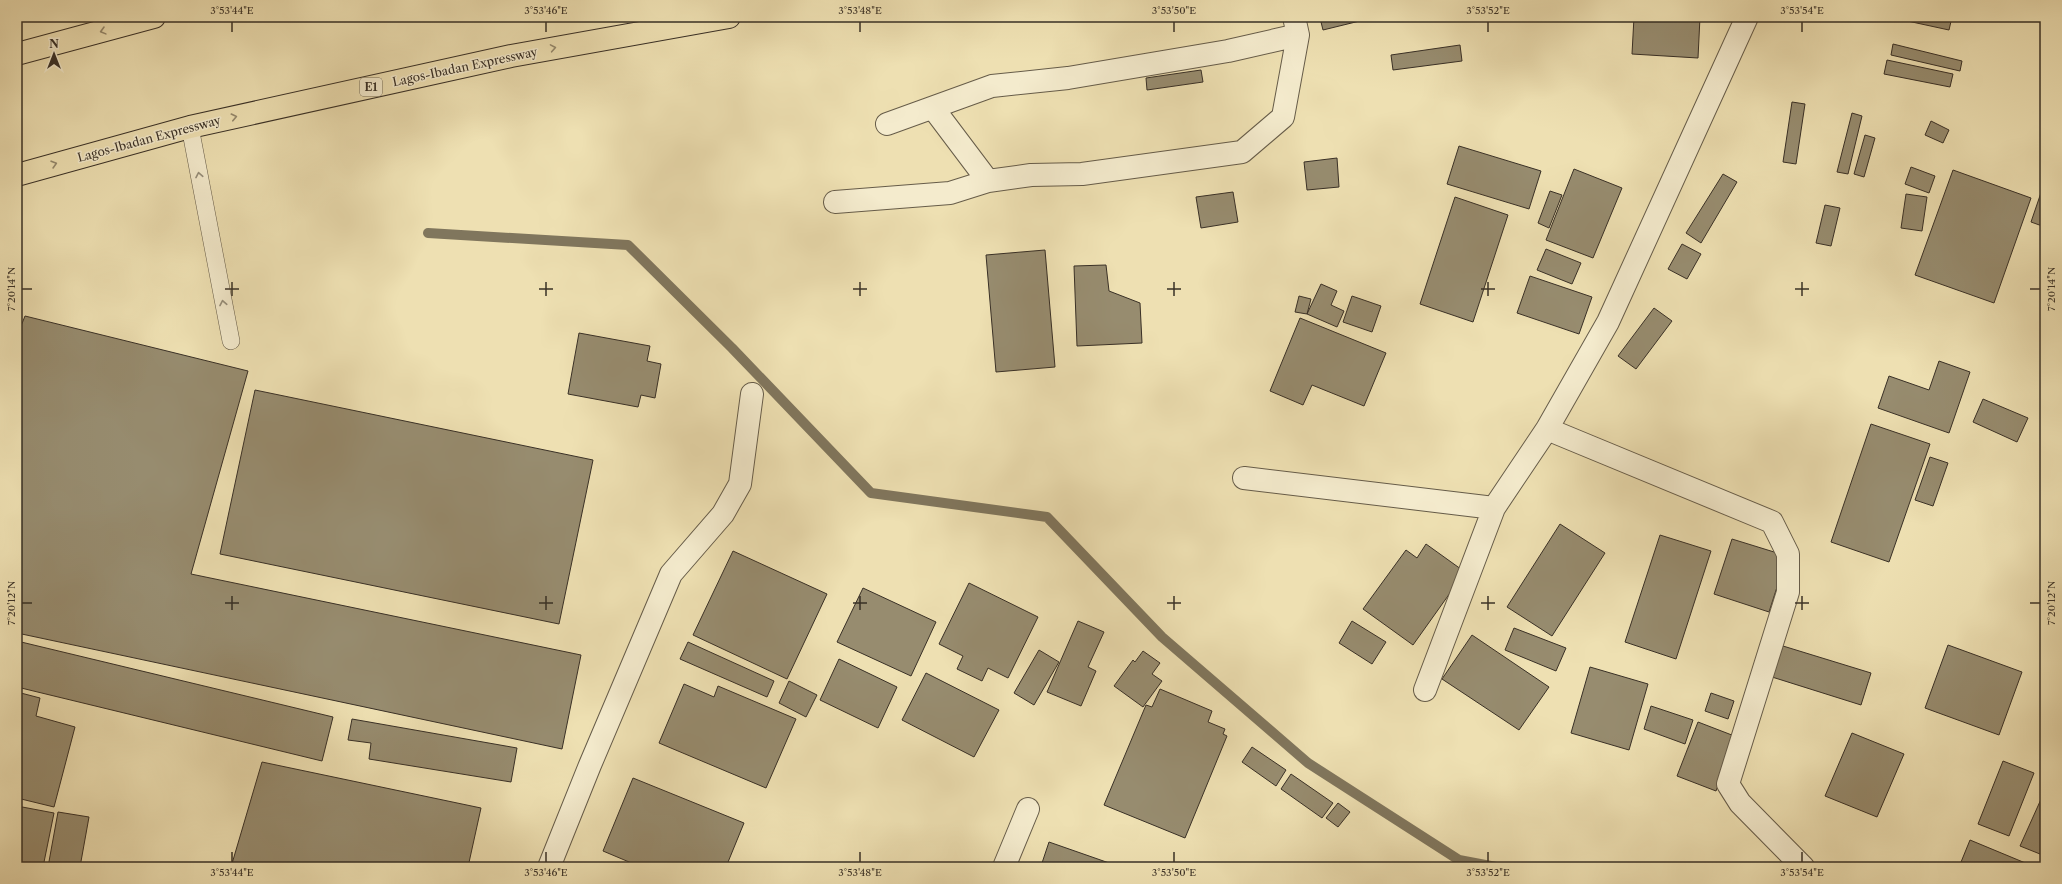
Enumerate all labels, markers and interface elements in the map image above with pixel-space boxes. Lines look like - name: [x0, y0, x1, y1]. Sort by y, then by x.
- text: 3°53'44"E: [210, 4, 254, 17]
- text: 3°53'46"E: [524, 4, 568, 17]
- text: 3°53'48"E: [838, 4, 882, 17]
- text: 3°53'50"E: [1152, 4, 1196, 17]
- text: 3°53'52"E: [1466, 4, 1510, 17]
- text: 3°53'54"E: [1780, 4, 1824, 17]
- one-way arrow: [100, 26, 107, 35]
- north arrow: [34, 34, 74, 74]
- text: N: [49, 37, 59, 51]
- street label: Lagos-Ibadan Expressway: [391, 44, 539, 89]
- one-way arrow: [550, 44, 556, 53]
- road number: E1: [360, 78, 382, 96]
- street label: Lagos-Ibadan Expressway: [76, 112, 223, 165]
- one-way arrow: [231, 114, 237, 122]
- one-way arrow: [51, 160, 58, 169]
- one-way arrow: [195, 172, 203, 178]
- text: 7°20'14"N: [5, 267, 18, 311]
- text: 7°20'14"N: [2045, 267, 2058, 311]
- one-way arrow: [220, 300, 228, 306]
- text: 7°20'12"N: [5, 581, 18, 625]
- text: 7°20'12"N: [2045, 581, 2058, 625]
- text: 3°53'44"E: [210, 866, 254, 879]
- text: 3°53'46"E: [524, 866, 568, 879]
- text: 3°53'48"E: [838, 866, 882, 879]
- text: 3°53'50"E: [1152, 866, 1196, 879]
- text: 3°53'52"E: [1466, 866, 1510, 879]
- text: 3°53'54"E: [1780, 866, 1824, 879]

